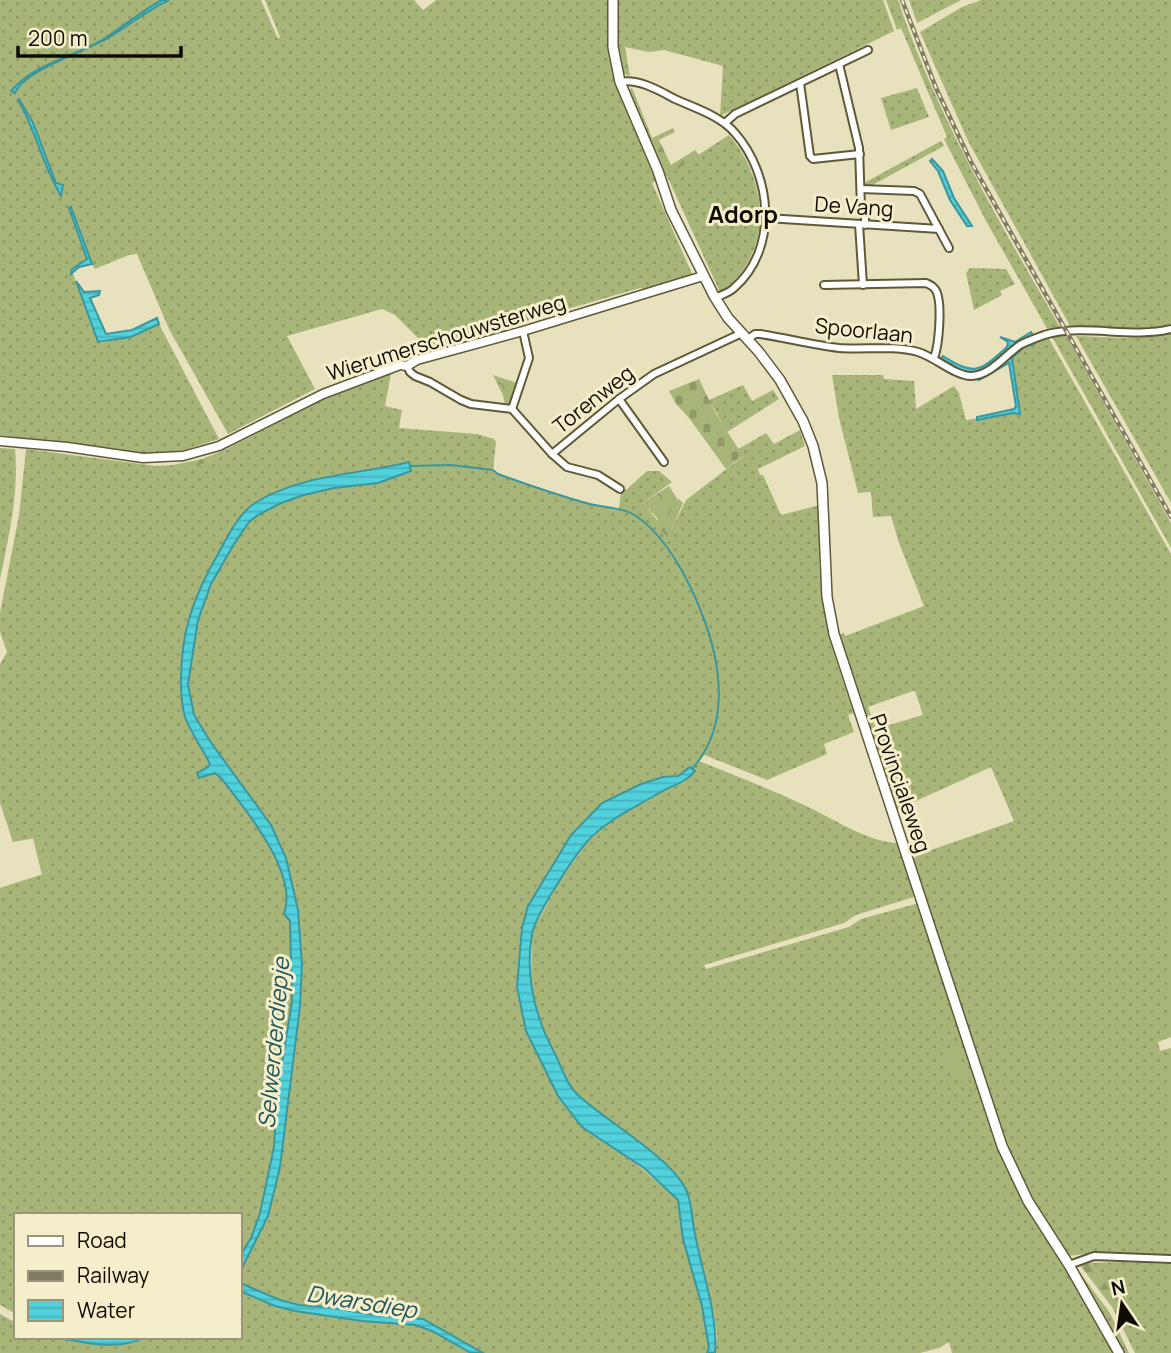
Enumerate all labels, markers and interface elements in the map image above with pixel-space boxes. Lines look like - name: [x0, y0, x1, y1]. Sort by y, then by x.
- scale bar: [18, 14, 180, 58]
- text: 200 m: [28, 24, 88, 52]
- street label: De Vang: [814, 189, 894, 223]
- district label: Adorp: [708, 197, 778, 230]
- street label: Wierumerschouwsterweg: [323, 287, 569, 387]
- street label: Spoorlaan: [814, 311, 914, 349]
- street label: Torenweg: [547, 359, 639, 439]
- street label: Provincialeweg: [864, 710, 938, 856]
- water label: Selwerderdiepje: [250, 955, 297, 1130]
- legend: [14, 1213, 242, 1339]
- text: Road: [77, 1226, 127, 1254]
- text: Railway: [77, 1261, 149, 1289]
- north arrow: [1087, 1269, 1157, 1339]
- text: N: [1109, 1273, 1128, 1302]
- water label: Dwarsdiep: [305, 1277, 421, 1326]
- text: Water: [77, 1296, 136, 1324]

